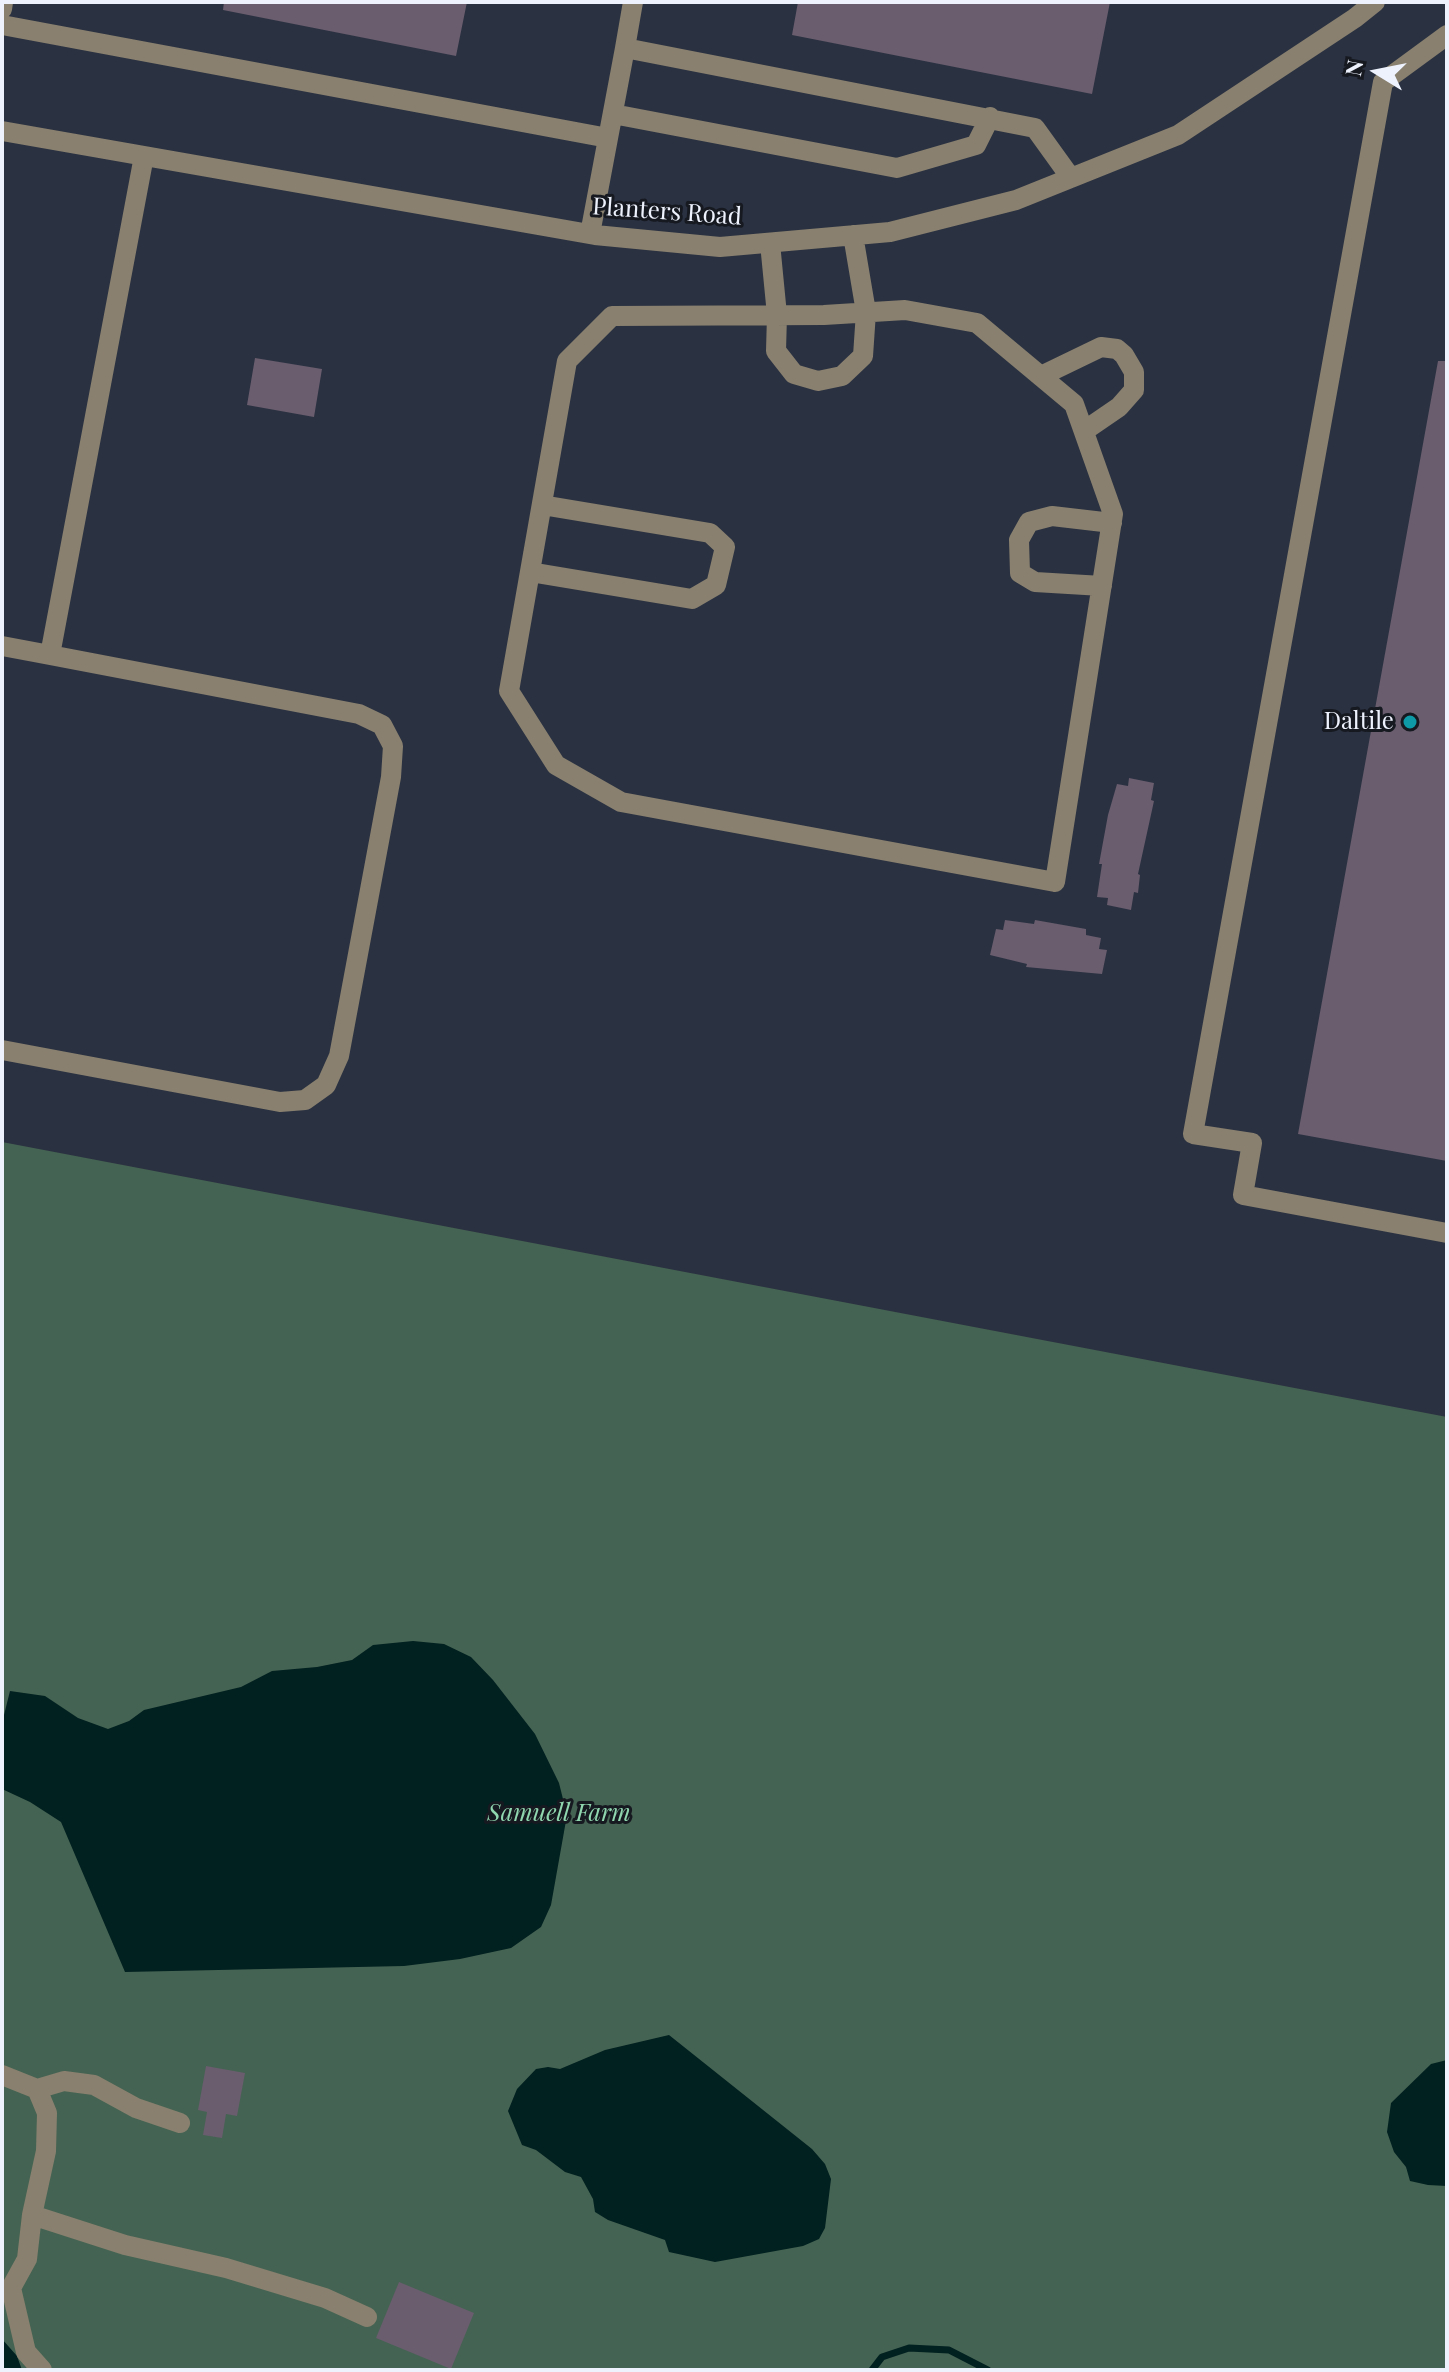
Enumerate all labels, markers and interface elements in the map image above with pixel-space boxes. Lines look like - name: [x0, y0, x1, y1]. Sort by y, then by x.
- north arrow: [1337, 32, 1417, 112]
- text: N: [1337, 57, 1370, 78]
- street label: Planters Road: [591, 192, 743, 232]
- place label: Daltile: [1324, 708, 1394, 736]
- marker: Daltile: [1401, 713, 1419, 731]
- park label: Samuell Farm: [487, 1800, 631, 1828]

